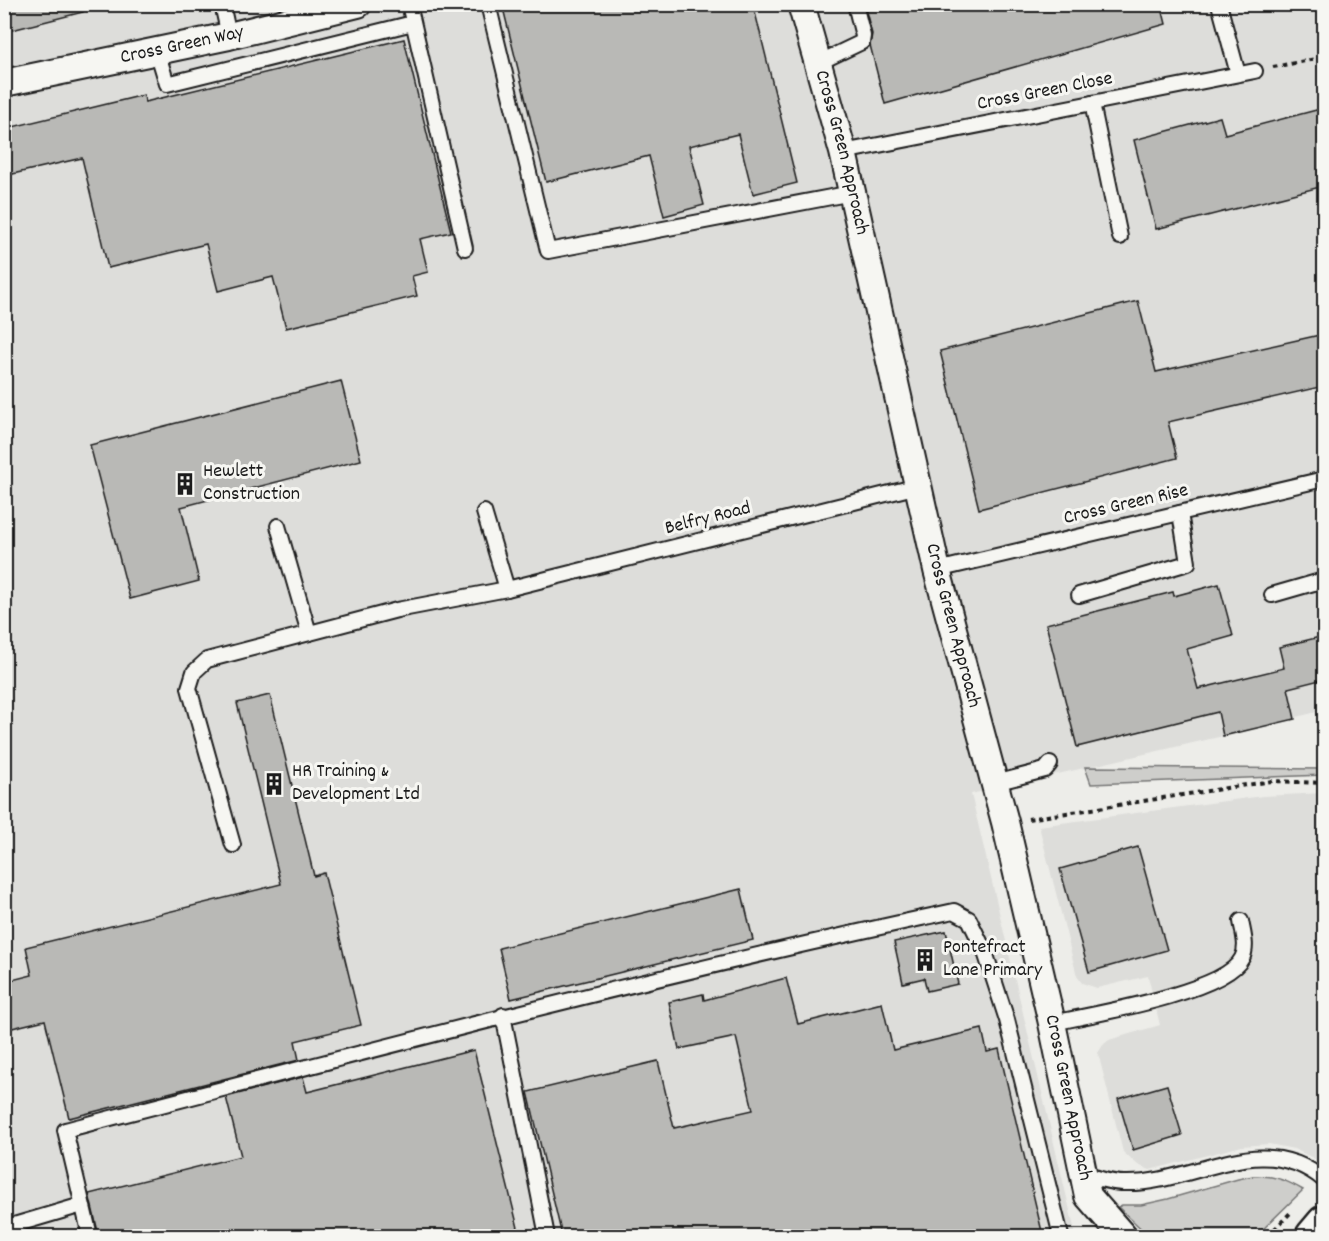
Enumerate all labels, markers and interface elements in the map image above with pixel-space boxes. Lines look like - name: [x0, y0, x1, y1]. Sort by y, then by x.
- street label: Cross Green Way: [118, 19, 248, 72]
- street label: Cross Green Close: [975, 65, 1115, 119]
- street label: Cross Green Approach: [807, 67, 875, 238]
- place label: Hewlett Construction: [203, 458, 300, 509]
- building icon: Hewlett Construction: [172, 471, 198, 497]
- street label: Cross Green Rise: [1061, 477, 1191, 533]
- street label: Belfry Road: [662, 495, 754, 543]
- street label: Cross Green Approach: [917, 541, 988, 711]
- place label: HR Training & Development Ltd: [292, 758, 420, 809]
- building icon: HR Training & Development Ltd: [261, 771, 287, 797]
- place label: Pontefract Lane Primary: [943, 934, 1043, 985]
- building icon: Pontefract Lane Primary: [912, 947, 938, 973]
- street label: Cross Green Approach: [1036, 1012, 1098, 1183]

